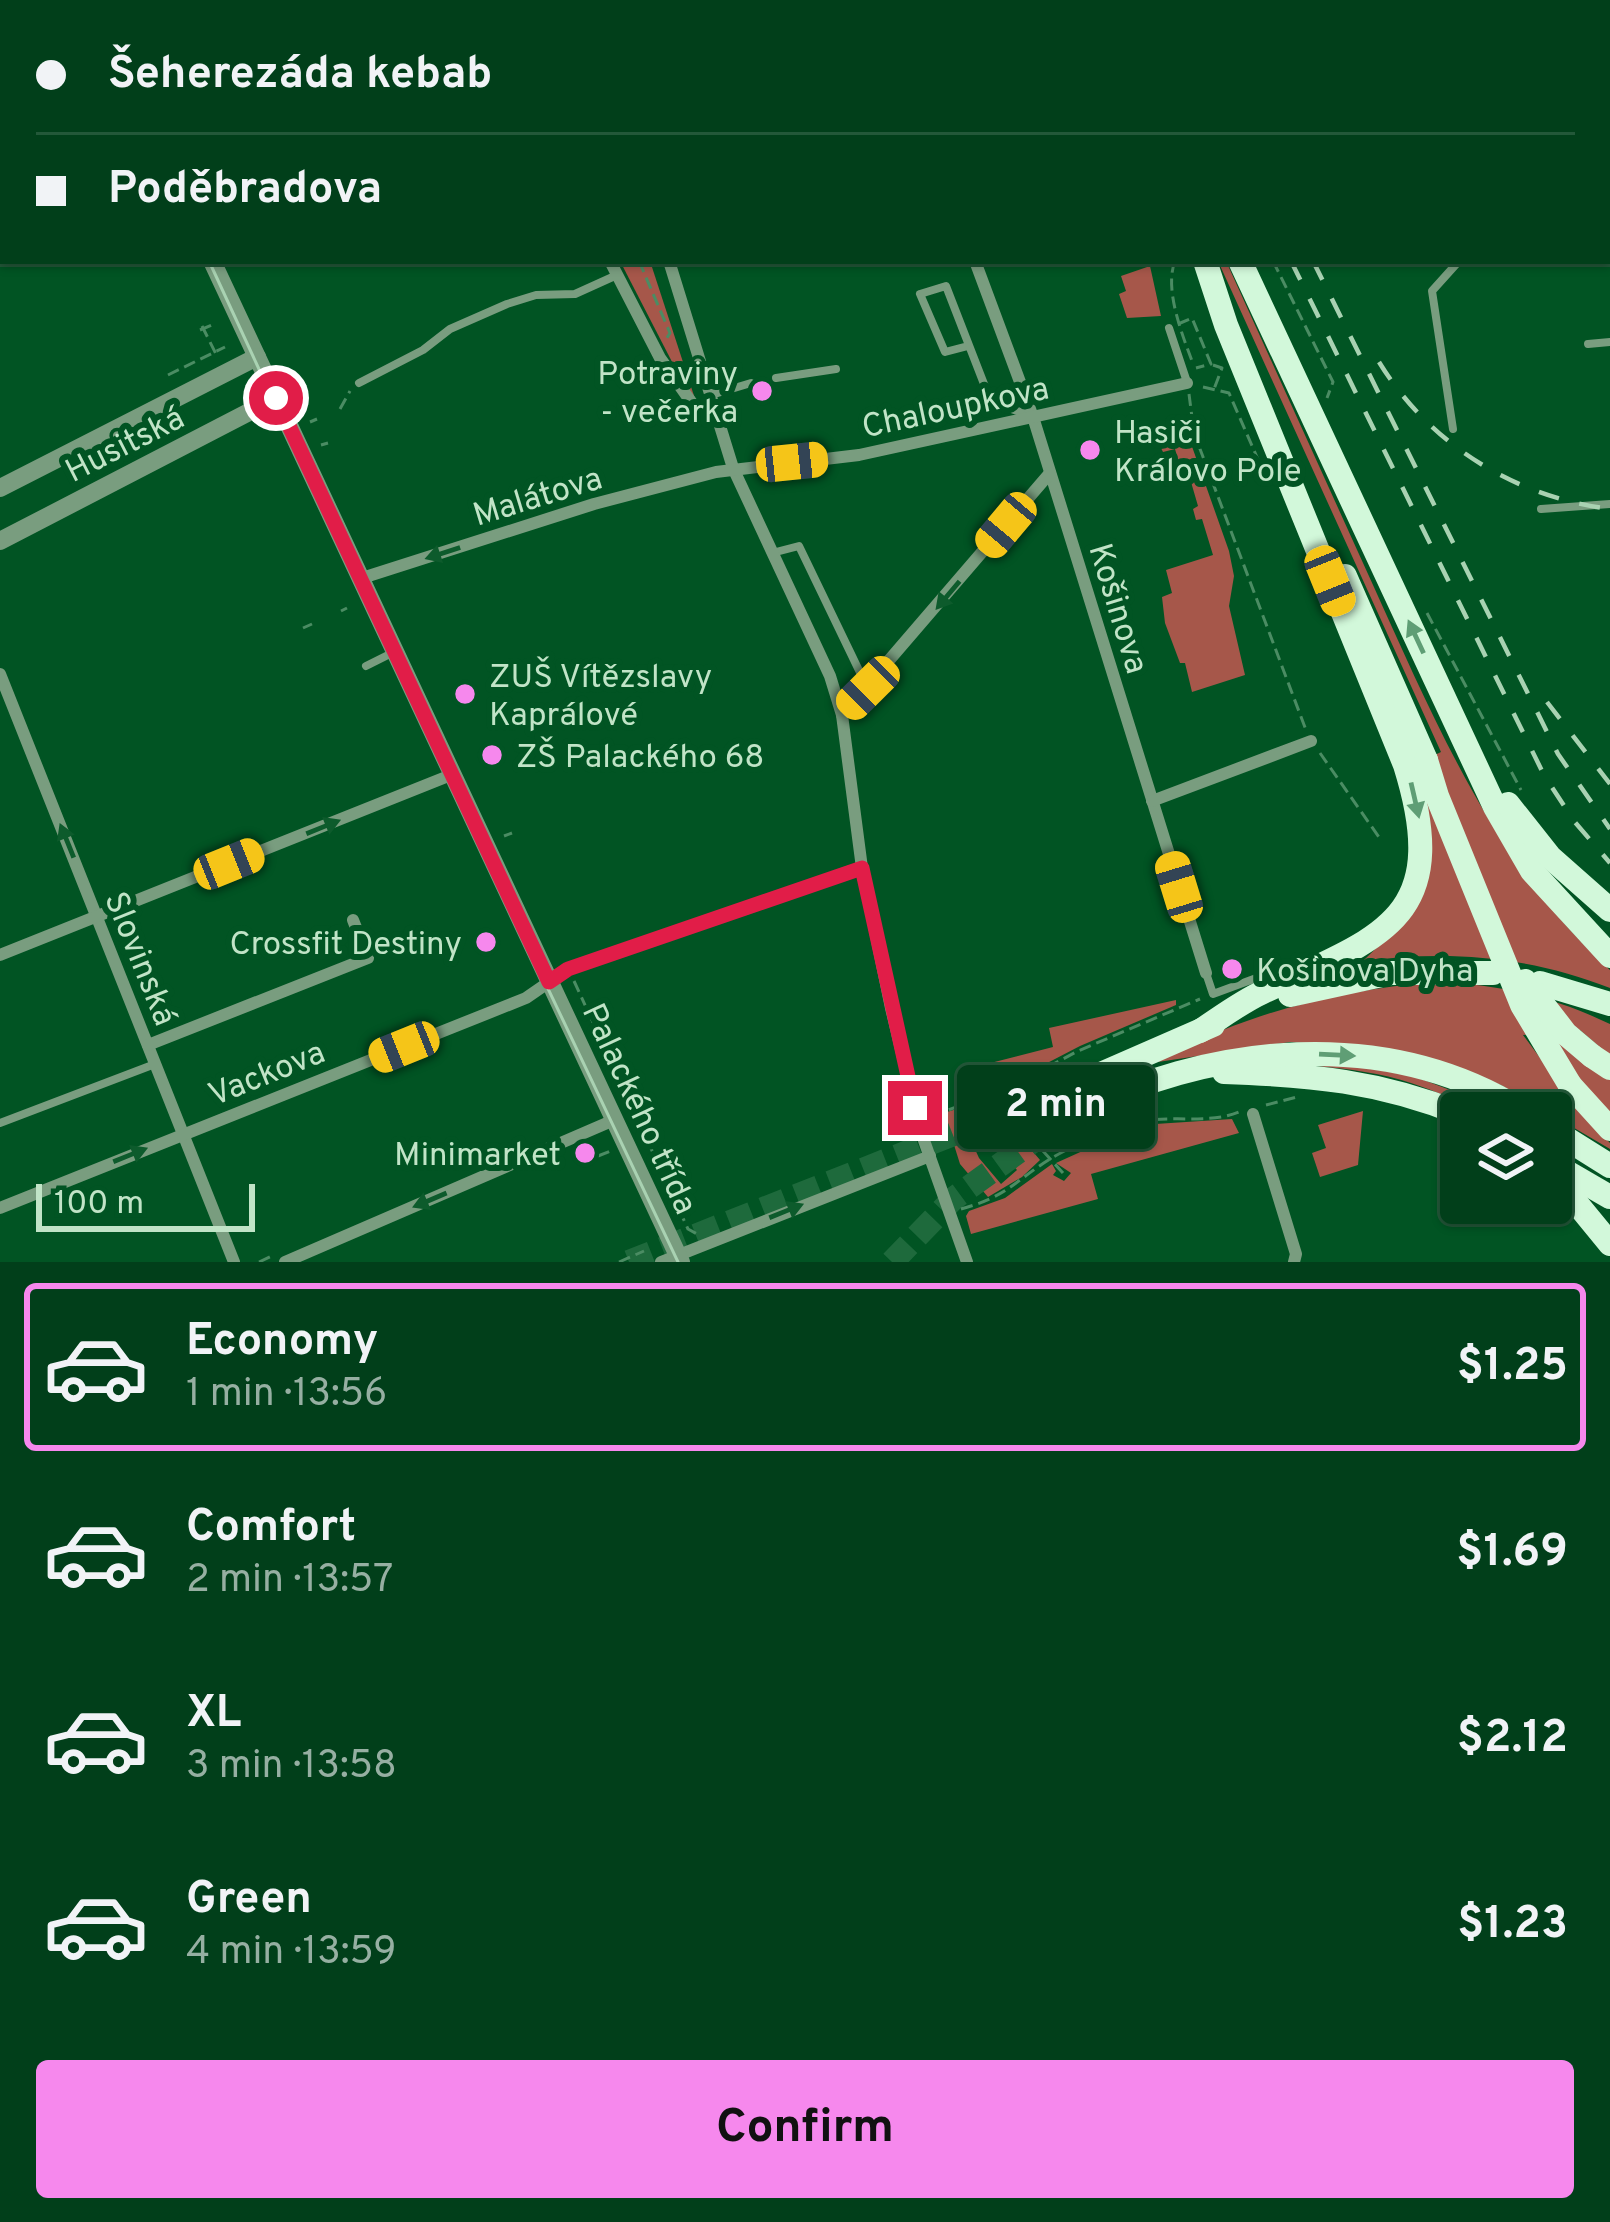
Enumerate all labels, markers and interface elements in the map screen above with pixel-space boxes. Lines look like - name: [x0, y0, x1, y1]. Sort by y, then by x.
- text: Šeherezáda kebab: [108, 47, 492, 104]
- text: Poděbradova: [108, 162, 382, 219]
- place label: Potraviny - večerka: [597, 355, 738, 435]
- street label: Chaloupkova: [858, 370, 1053, 450]
- route start: [249, 371, 303, 425]
- marker: Potraviny - večerka: [749, 378, 775, 404]
- street label: Husitská: [59, 399, 192, 494]
- place label: Hasiči Královo Pole: [1114, 414, 1301, 494]
- marker: Hasiči Královo Pole: [1077, 437, 1103, 463]
- car: [754, 440, 830, 484]
- street label: Malátova: [468, 459, 608, 538]
- car: [969, 486, 1043, 564]
- street label: Košinova: [1077, 539, 1156, 679]
- car: [1300, 541, 1360, 621]
- one-way arrow: [424, 544, 461, 563]
- one-way arrow: [935, 580, 961, 610]
- one-way arrow: [1406, 619, 1426, 654]
- car: [830, 650, 906, 726]
- place label: ZUŠ Vítězslavy Kaprálové: [489, 656, 712, 738]
- marker: ZUŠ Vítězslavy Kaprálové: [452, 681, 478, 707]
- place label: ZŠ Palackého 68: [516, 736, 765, 780]
- marker: ZŠ Palackého 68: [479, 742, 505, 768]
- one-way arrow: [1406, 782, 1425, 820]
- one-way arrow: [305, 817, 341, 836]
- one-way arrow: [56, 822, 75, 858]
- car: [189, 834, 269, 894]
- car: [1151, 847, 1207, 927]
- street label: Slovinská: [92, 886, 184, 1033]
- place label: Crossfit Destiny: [229, 925, 462, 967]
- marker: Crossfit Destiny: [473, 929, 499, 955]
- place label: Košinova Dyha: [1256, 952, 1473, 994]
- marker: Košinova Dyha: [1219, 956, 1245, 982]
- street label: Palackého třída: [570, 997, 705, 1222]
- car: [364, 1017, 444, 1077]
- street label: Vackova: [203, 1033, 332, 1118]
- one-way arrow: [1319, 1045, 1356, 1064]
- callout: 2 min: [957, 1066, 1155, 1150]
- route end: [888, 1081, 942, 1135]
- text: 2 min: [1005, 1082, 1107, 1131]
- map controls: [1440, 1092, 1572, 1224]
- button: layers: [1440, 1092, 1572, 1224]
- place label: Minimarket: [394, 1136, 561, 1178]
- marker: Minimarket: [572, 1140, 598, 1166]
- one-way arrow: [113, 1145, 149, 1164]
- scale bar: [36, 1178, 255, 1231]
- text: 100 m: [54, 1184, 144, 1226]
- one-way arrow: [412, 1190, 447, 1210]
- one-way arrow: [769, 1201, 805, 1220]
- icon: car: [42, 1313, 150, 1421]
- text: Economy: [186, 1314, 378, 1371]
- text: $1.25: [1457, 1339, 1568, 1396]
- text: 1 min · 13:56: [186, 1371, 387, 1420]
- icon: car: [42, 1499, 150, 1607]
- text: Comfort: [186, 1500, 356, 1557]
- text: $1.69: [1456, 1525, 1568, 1582]
- text: 2 min · 13:57: [186, 1557, 393, 1606]
- icon: car: [42, 1685, 150, 1793]
- text: XL: [186, 1686, 241, 1743]
- text: $2.12: [1457, 1711, 1568, 1768]
- text: 3 min · 13:58: [186, 1743, 397, 1792]
- icon: car: [42, 1871, 150, 1979]
- text: Green: [186, 1872, 312, 1929]
- text: $1.23: [1457, 1897, 1568, 1954]
- text: 4 min · 13:59: [186, 1929, 397, 1978]
- button: Confirm: [36, 2060, 1574, 2198]

